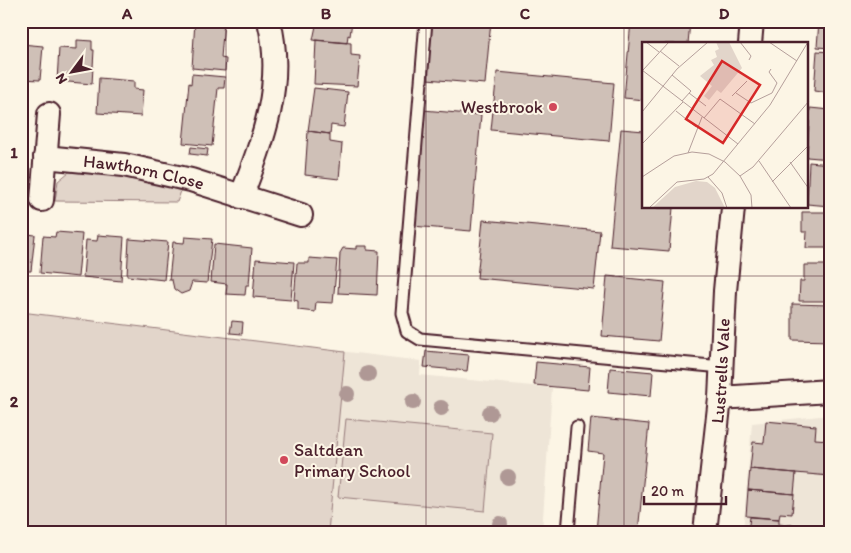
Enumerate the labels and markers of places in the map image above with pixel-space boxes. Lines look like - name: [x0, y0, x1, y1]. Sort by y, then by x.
- place label: Westbrook: [461, 96, 543, 118]
- marker: Westbrook: [547, 101, 559, 113]
- place label: Saltdean Primary School: [294, 439, 410, 482]
- marker: Saltdean Primary School: [278, 454, 290, 466]

